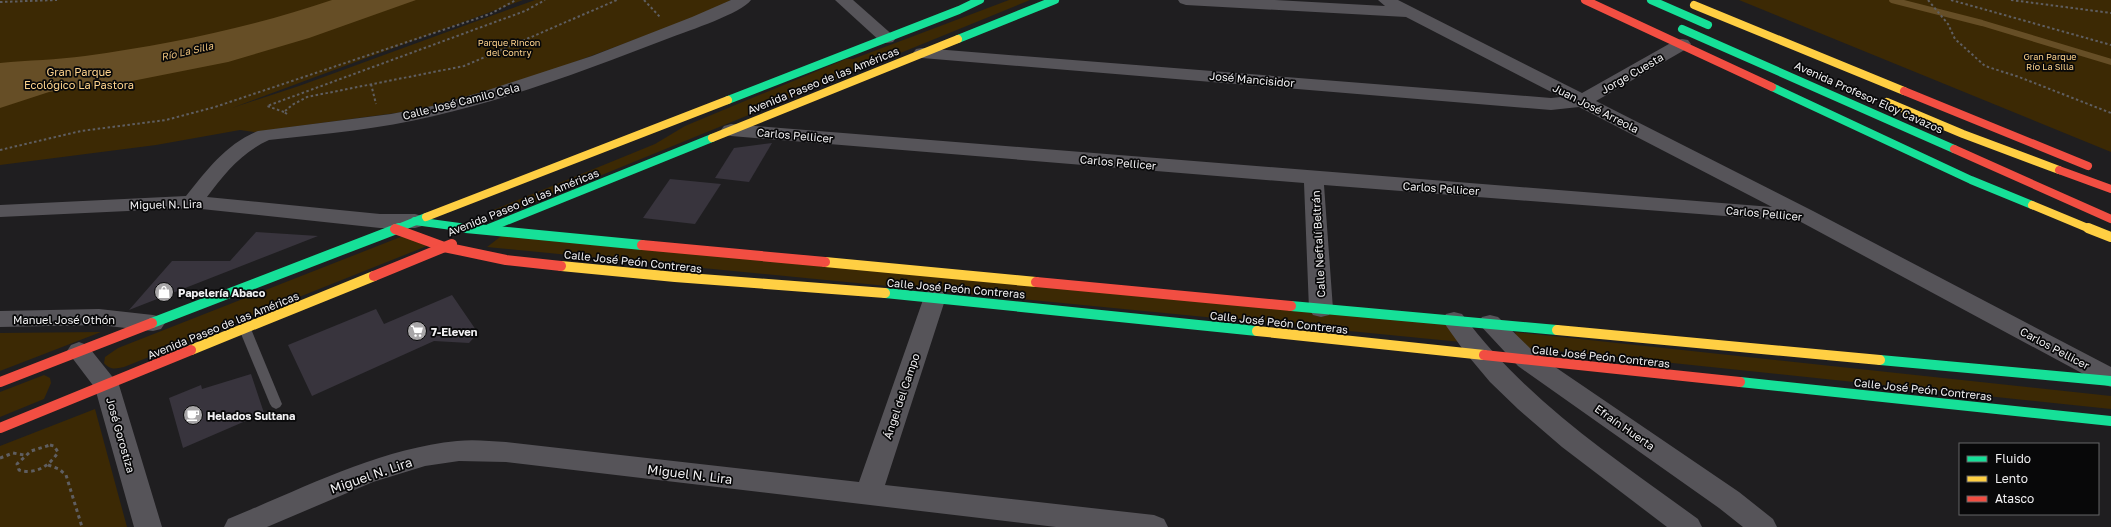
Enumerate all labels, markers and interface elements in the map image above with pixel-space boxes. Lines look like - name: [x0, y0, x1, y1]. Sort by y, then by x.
- park label: Parque Rincon del Contry: [478, 37, 540, 58]
- water label: Río La Silla: [160, 39, 215, 63]
- street label: Avenida Paseo de las Américas: [745, 44, 901, 116]
- street label: Jorge Cuesta: [1599, 50, 1665, 96]
- park label: Gran Parque Río La Silla: [2023, 51, 2077, 72]
- street label: Avenida Profesor Eloy Cavazos: [1793, 58, 1945, 136]
- park label: Gran Parque Ecológico La Pastora: [24, 65, 134, 91]
- street label: José Mancisidor: [1209, 69, 1296, 89]
- street label: Calle José Camilo Cela: [401, 80, 521, 122]
- street label: Juan José Arreola: [1551, 81, 1641, 135]
- street label: Carlos Pellicer: [756, 125, 834, 145]
- street label: Carlos Pellicer: [1079, 152, 1157, 172]
- street label: Avenida Paseo de las Américas: [445, 166, 601, 238]
- street label: Carlos Pellicer: [1402, 179, 1480, 197]
- street label: Calle Neftalí Beltrán: [1309, 190, 1327, 298]
- street label: Miguel N. Lira: [130, 197, 202, 211]
- street label: Carlos Pellicer: [1725, 203, 1803, 223]
- street label: Calle José Peón Contreras: [563, 247, 703, 275]
- street label: Calle José Peón Contreras: [886, 275, 1026, 301]
- shop icon: Papelería Abaco: [153, 281, 175, 303]
- place label: Papelería Abaco: [178, 286, 266, 299]
- street label: Avenida Paseo de las Américas: [145, 289, 301, 361]
- street label: Calle José Peón Contreras: [1209, 308, 1349, 336]
- street label: Manuel José Othón: [13, 313, 115, 326]
- supermarket icon: 7-Eleven: [406, 320, 428, 342]
- street label: Carlos Pellicer: [2018, 324, 2093, 372]
- place label: 7-Eleven: [431, 325, 478, 338]
- street label: Calle José Peón Contreras: [1531, 342, 1671, 370]
- street label: Ángel del Campo: [880, 351, 922, 441]
- street label: Calle José Peón Contreras: [1853, 375, 1993, 403]
- street label: José Gorostiza: [104, 396, 138, 474]
- street label: Efraín Huerta: [1593, 402, 1657, 452]
- cafe icon: Helados Sultana: [182, 404, 204, 426]
- place label: Helados Sultana: [207, 409, 295, 422]
- legend: [1959, 443, 2099, 515]
- text: Fluido: [1995, 451, 2031, 466]
- street label: Miguel N. Lira: [328, 453, 414, 497]
- street label: Miguel N. Lira: [647, 461, 733, 487]
- text: Lento: [1995, 471, 2028, 486]
- text: Atasco: [1995, 491, 2034, 506]

